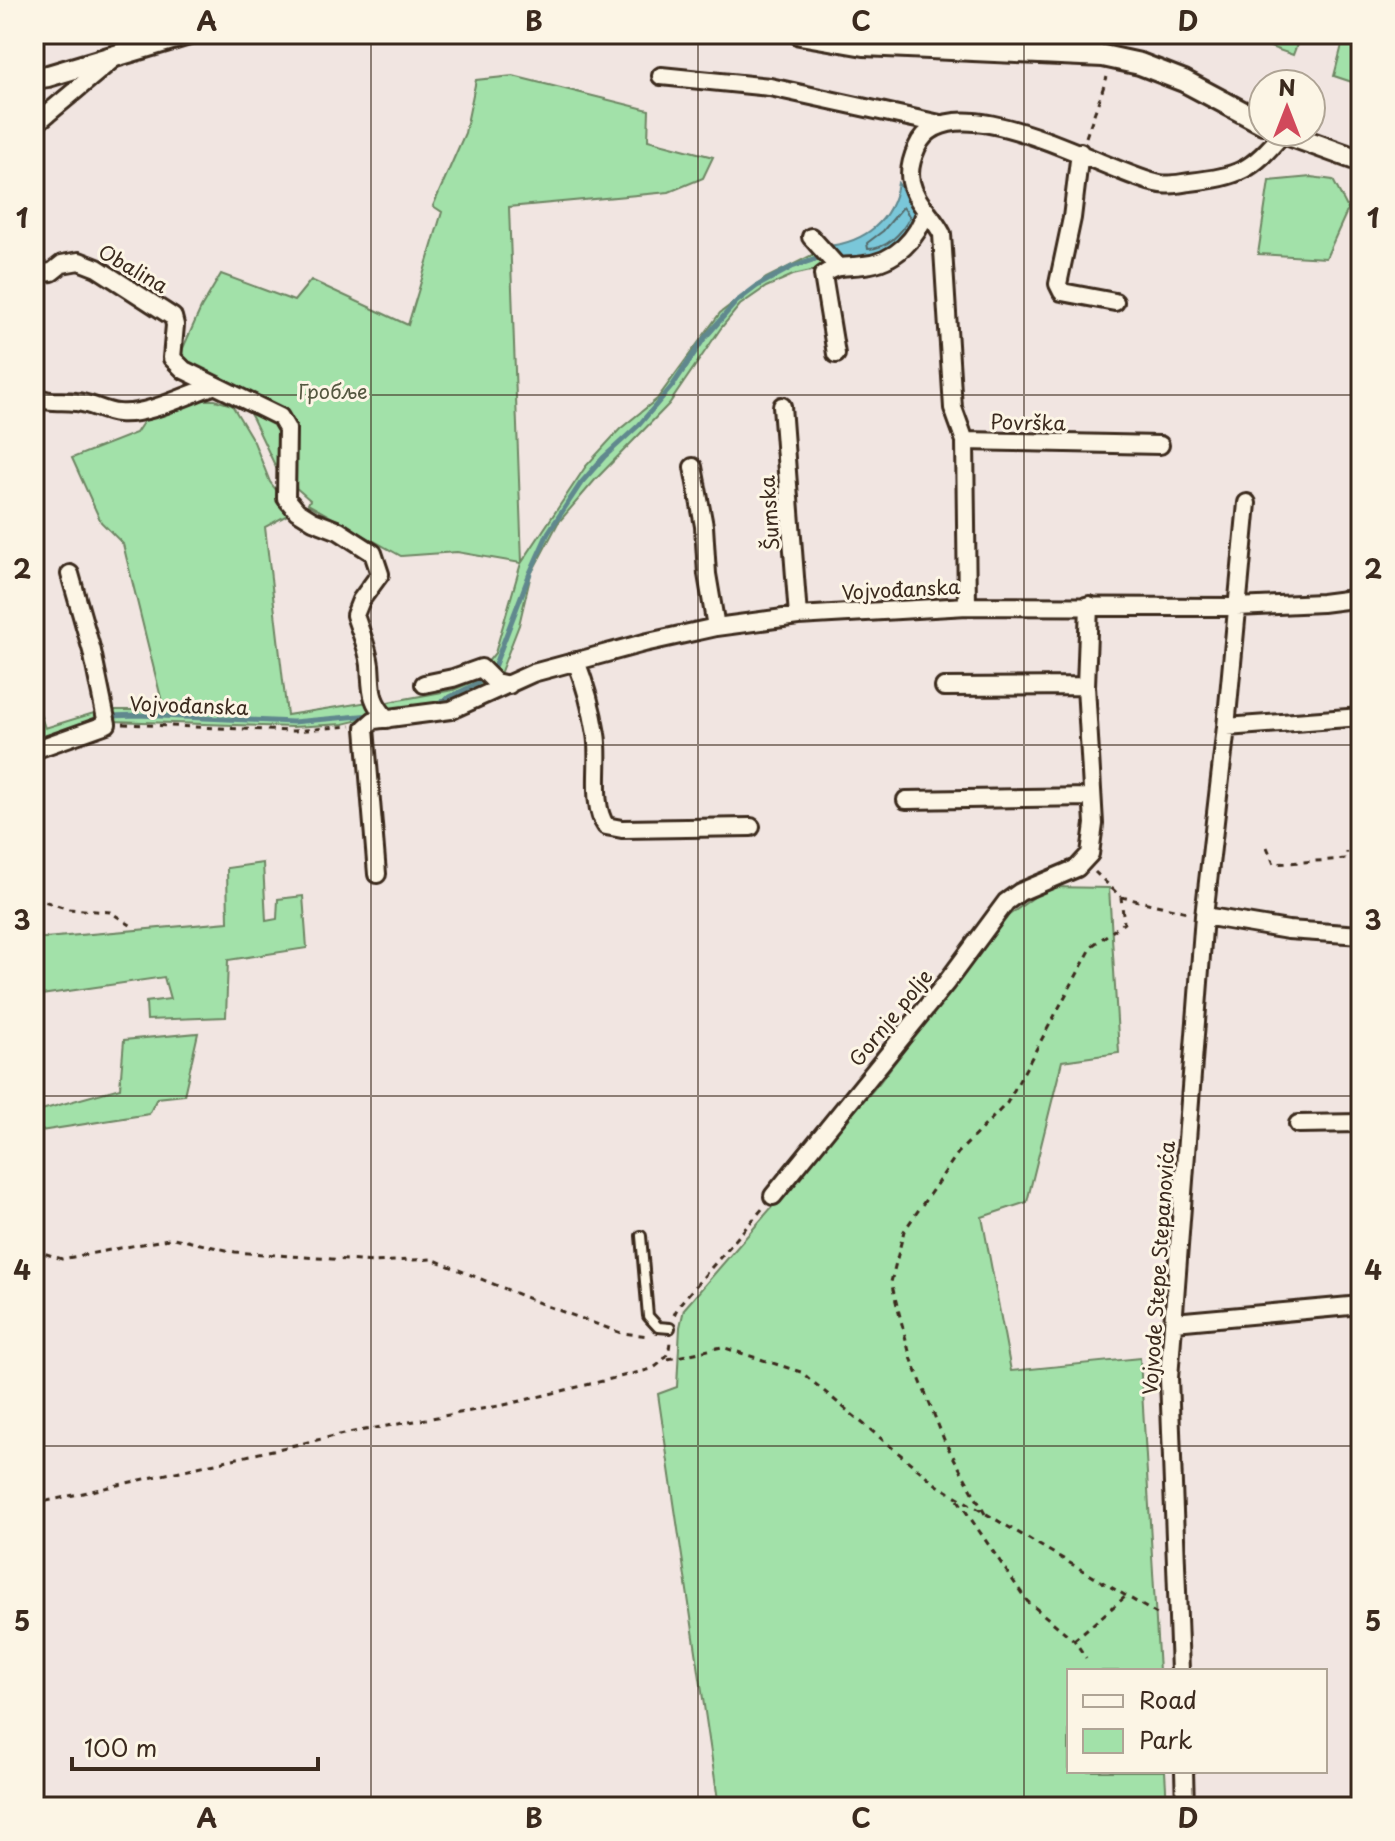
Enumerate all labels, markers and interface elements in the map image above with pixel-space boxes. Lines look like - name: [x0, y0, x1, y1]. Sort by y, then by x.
- text: A: [197, 1, 217, 40]
- text: B: [525, 1, 543, 40]
- text: C: [851, 1, 871, 40]
- text: D: [1178, 1, 1198, 40]
- north arrow: [1247, 68, 1327, 148]
- text: N: [1278, 70, 1296, 103]
- text: 1: [16, 198, 28, 237]
- text: 1: [1367, 198, 1379, 237]
- street label: Obalina: [93, 236, 174, 300]
- park label: Гробље: [298, 376, 368, 406]
- street label: Površka: [990, 406, 1067, 438]
- street label: Šumska: [751, 474, 787, 552]
- text: 2: [13, 549, 31, 588]
- text: 2: [1364, 549, 1382, 588]
- street label: Vojvođanska: [841, 571, 962, 607]
- street label: Vojvođanska: [129, 688, 250, 722]
- text: 3: [13, 900, 31, 939]
- text: 3: [1364, 900, 1382, 939]
- street label: Gornje polje: [841, 962, 939, 1073]
- street label: Vojvode Stepe Stepanovića: [1134, 1140, 1182, 1396]
- text: 4: [13, 1250, 31, 1289]
- text: 4: [1364, 1250, 1382, 1289]
- text: 5: [14, 1601, 30, 1640]
- text: 5: [1365, 1601, 1381, 1640]
- legend: [1067, 1669, 1327, 1773]
- text: Road: [1139, 1681, 1197, 1717]
- scale bar: [72, 1721, 318, 1771]
- text: Park: [1139, 1721, 1193, 1757]
- text: 100 m: [84, 1729, 157, 1765]
- text: A: [197, 1798, 217, 1837]
- text: B: [525, 1798, 543, 1837]
- text: C: [851, 1798, 871, 1837]
- text: D: [1178, 1798, 1198, 1837]

